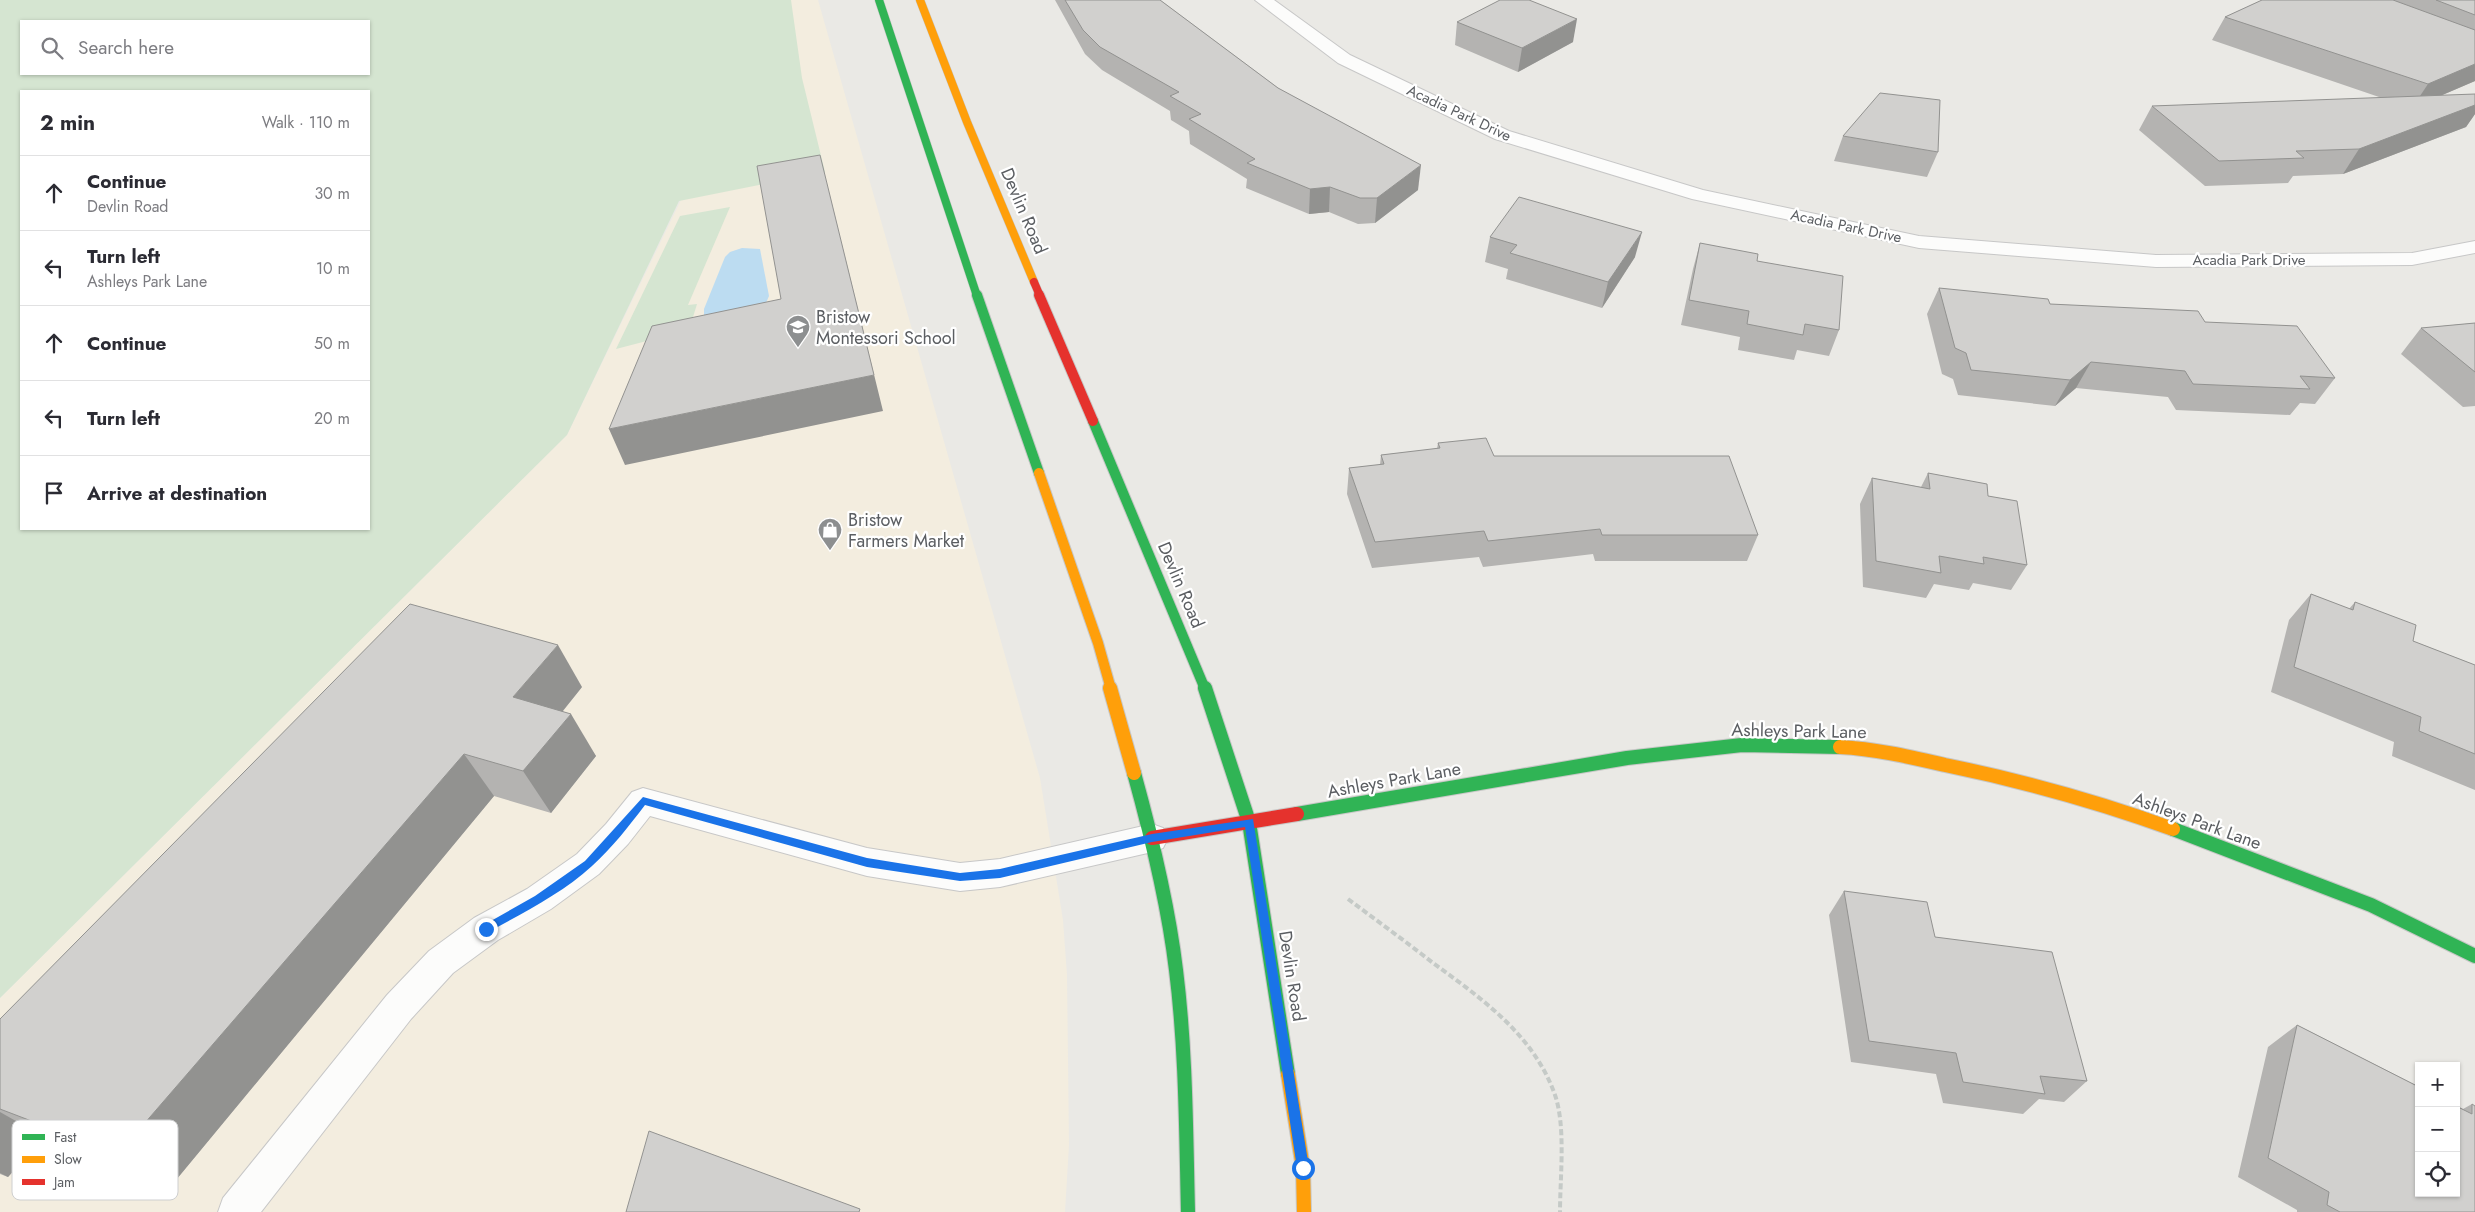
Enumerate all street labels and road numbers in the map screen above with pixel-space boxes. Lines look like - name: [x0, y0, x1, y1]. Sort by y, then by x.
- street label: Acadia Park Drive: [1403, 79, 1515, 147]
- street label: Devlin Road: [994, 164, 1054, 258]
- street label: Acadia Park Drive: [1788, 203, 1904, 249]
- street label: Acadia Park Drive: [2192, 249, 2306, 271]
- street label: Devlin Road: [1151, 538, 1211, 632]
- street label: Ashleys Park Lane: [1731, 717, 1867, 745]
- street label: Ashleys Park Lane: [1325, 755, 1463, 805]
- street label: Ashleys Park Lane: [2129, 786, 2265, 856]
- street label: Devlin Road: [1272, 929, 1312, 1023]

